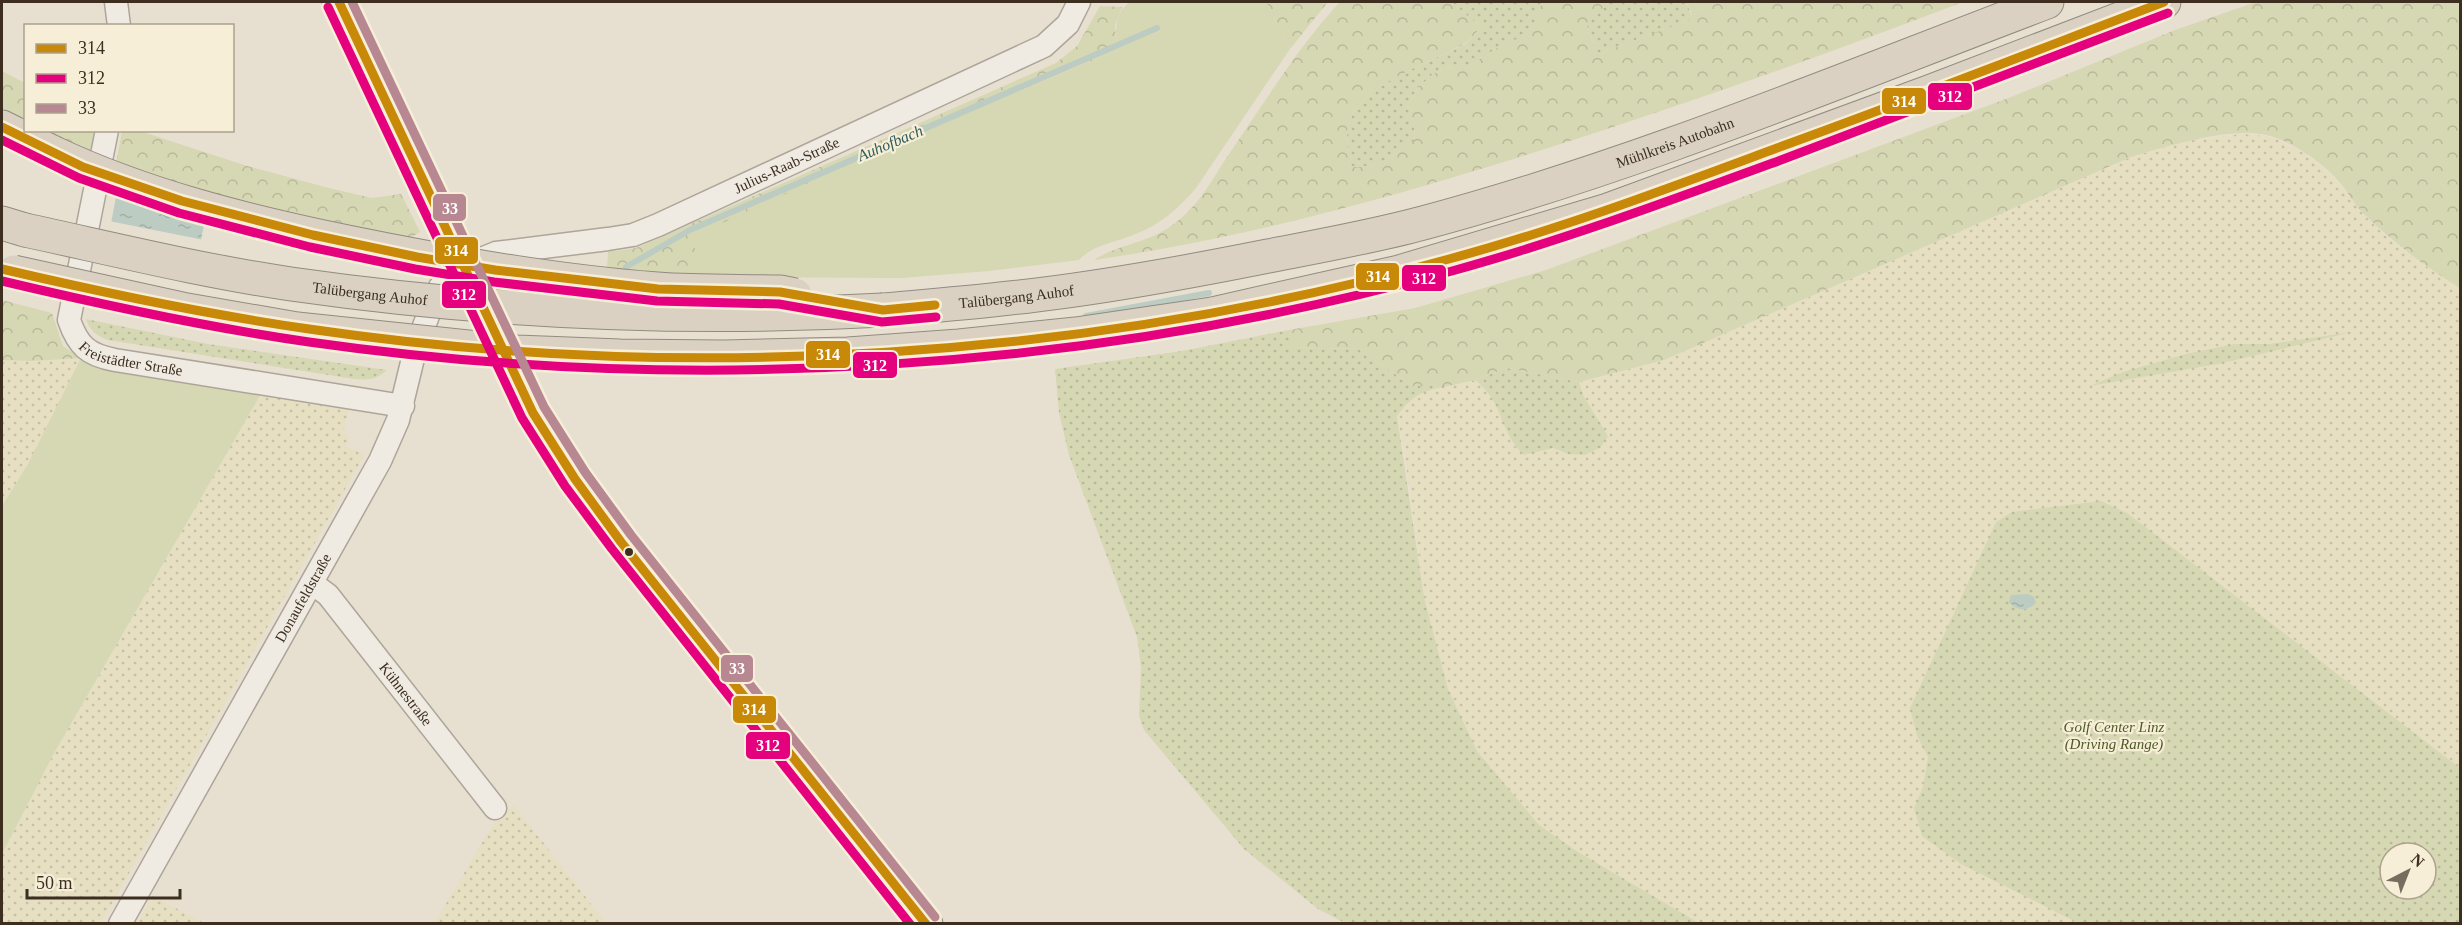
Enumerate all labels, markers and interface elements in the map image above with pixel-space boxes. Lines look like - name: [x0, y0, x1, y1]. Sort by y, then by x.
- legend: [24, 24, 234, 132]
- text: 314: [78, 38, 105, 58]
- text: 312: [78, 68, 105, 88]
- line badge: 312: [1927, 82, 1973, 111]
- line badge: 314: [1881, 87, 1927, 115]
- text: 312: [1938, 88, 1962, 105]
- text: 314: [1892, 93, 1916, 110]
- text: 33: [78, 98, 96, 118]
- street label: Mühlkreis Autobahn: [1614, 114, 1736, 171]
- water label: Auhofbach: [854, 122, 926, 166]
- street label: Julius-Raab-Straße: [731, 134, 842, 197]
- line badge: 33: [432, 193, 467, 222]
- text: 33: [442, 200, 458, 217]
- line badge: 314: [434, 236, 479, 265]
- text: 314: [444, 242, 468, 259]
- line badge: 314: [1355, 262, 1400, 291]
- line badge: 312: [1401, 264, 1447, 292]
- text: 314: [1366, 268, 1390, 285]
- text: 312: [1412, 270, 1436, 287]
- street label: Talübergang Auhof: [311, 279, 428, 308]
- line badge: 312: [441, 280, 487, 309]
- street label: Talübergang Auhof: [958, 282, 1075, 311]
- text: 312: [452, 286, 476, 303]
- street label: Freistädter Straße: [76, 338, 184, 379]
- line badge: 314: [805, 340, 851, 369]
- text: 314: [816, 346, 840, 363]
- line badge: 312: [852, 351, 898, 379]
- text: 312: [863, 357, 887, 374]
- unlabelled marker: [623, 546, 635, 558]
- street label: Donaufeldstraße: [272, 550, 335, 645]
- line badge: 33: [720, 654, 754, 683]
- street label: Kühnestraße: [376, 659, 436, 729]
- text: 33: [729, 660, 745, 677]
- line badge: 314: [732, 695, 777, 724]
- text: 314: [742, 701, 766, 718]
- park label: Golf Center Linz (Driving Range): [2064, 719, 2165, 753]
- line badge: 312: [745, 731, 791, 760]
- text: 312: [756, 737, 780, 754]
- north arrow: [2378, 841, 2438, 901]
- text: N: [2408, 850, 2428, 871]
- scale bar: [27, 862, 180, 900]
- text: 50 m: [36, 873, 73, 893]

